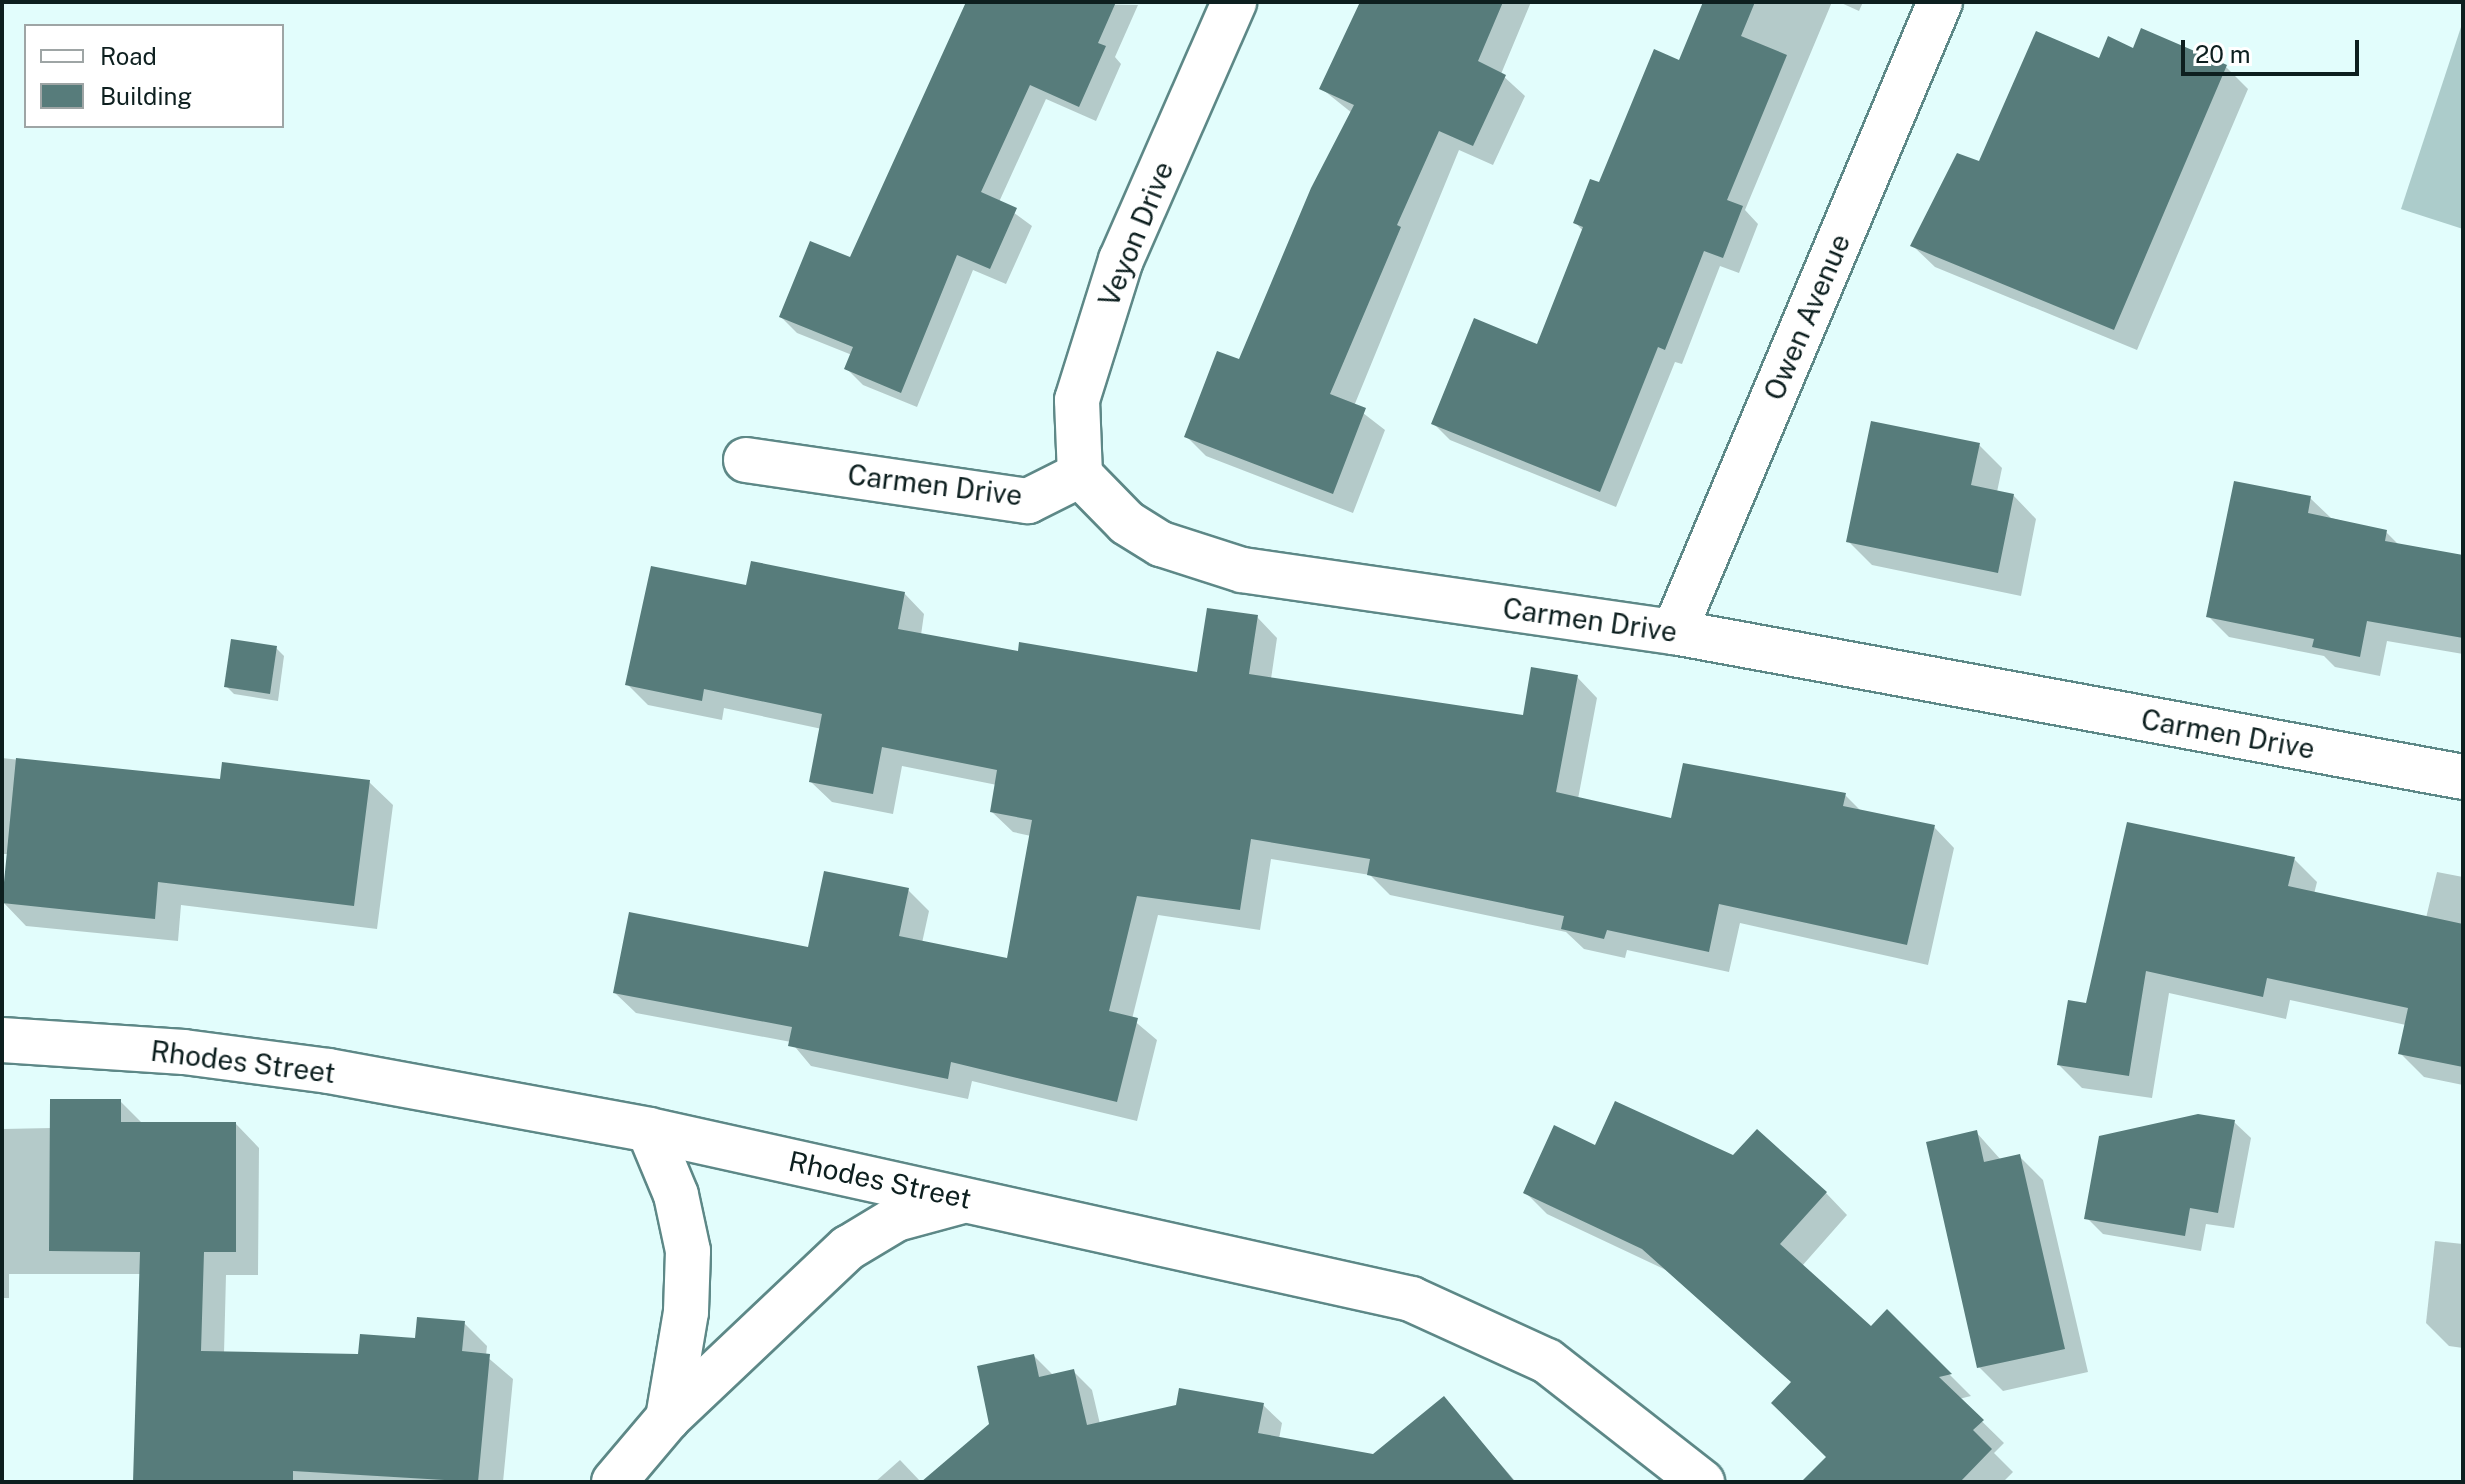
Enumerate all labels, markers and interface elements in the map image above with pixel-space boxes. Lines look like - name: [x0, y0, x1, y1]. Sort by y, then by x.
- legend: [24, 24, 284, 128]
- scale bar: [2185, 24, 2363, 74]
- text: 20 m: [2195, 40, 2251, 68]
- text: Road: [100, 42, 157, 70]
- text: Building: [100, 82, 192, 110]
- street label: Veyon Drive: [1092, 156, 1180, 312]
- street label: Owen Avenue: [1757, 229, 1857, 405]
- street label: Carmen Drive: [846, 458, 1024, 512]
- street label: Carmen Drive: [1501, 591, 1679, 649]
- street label: Carmen Drive: [2139, 702, 2317, 766]
- street label: Rhodes Street: [149, 1034, 337, 1090]
- street label: Rhodes Street: [786, 1144, 974, 1216]

